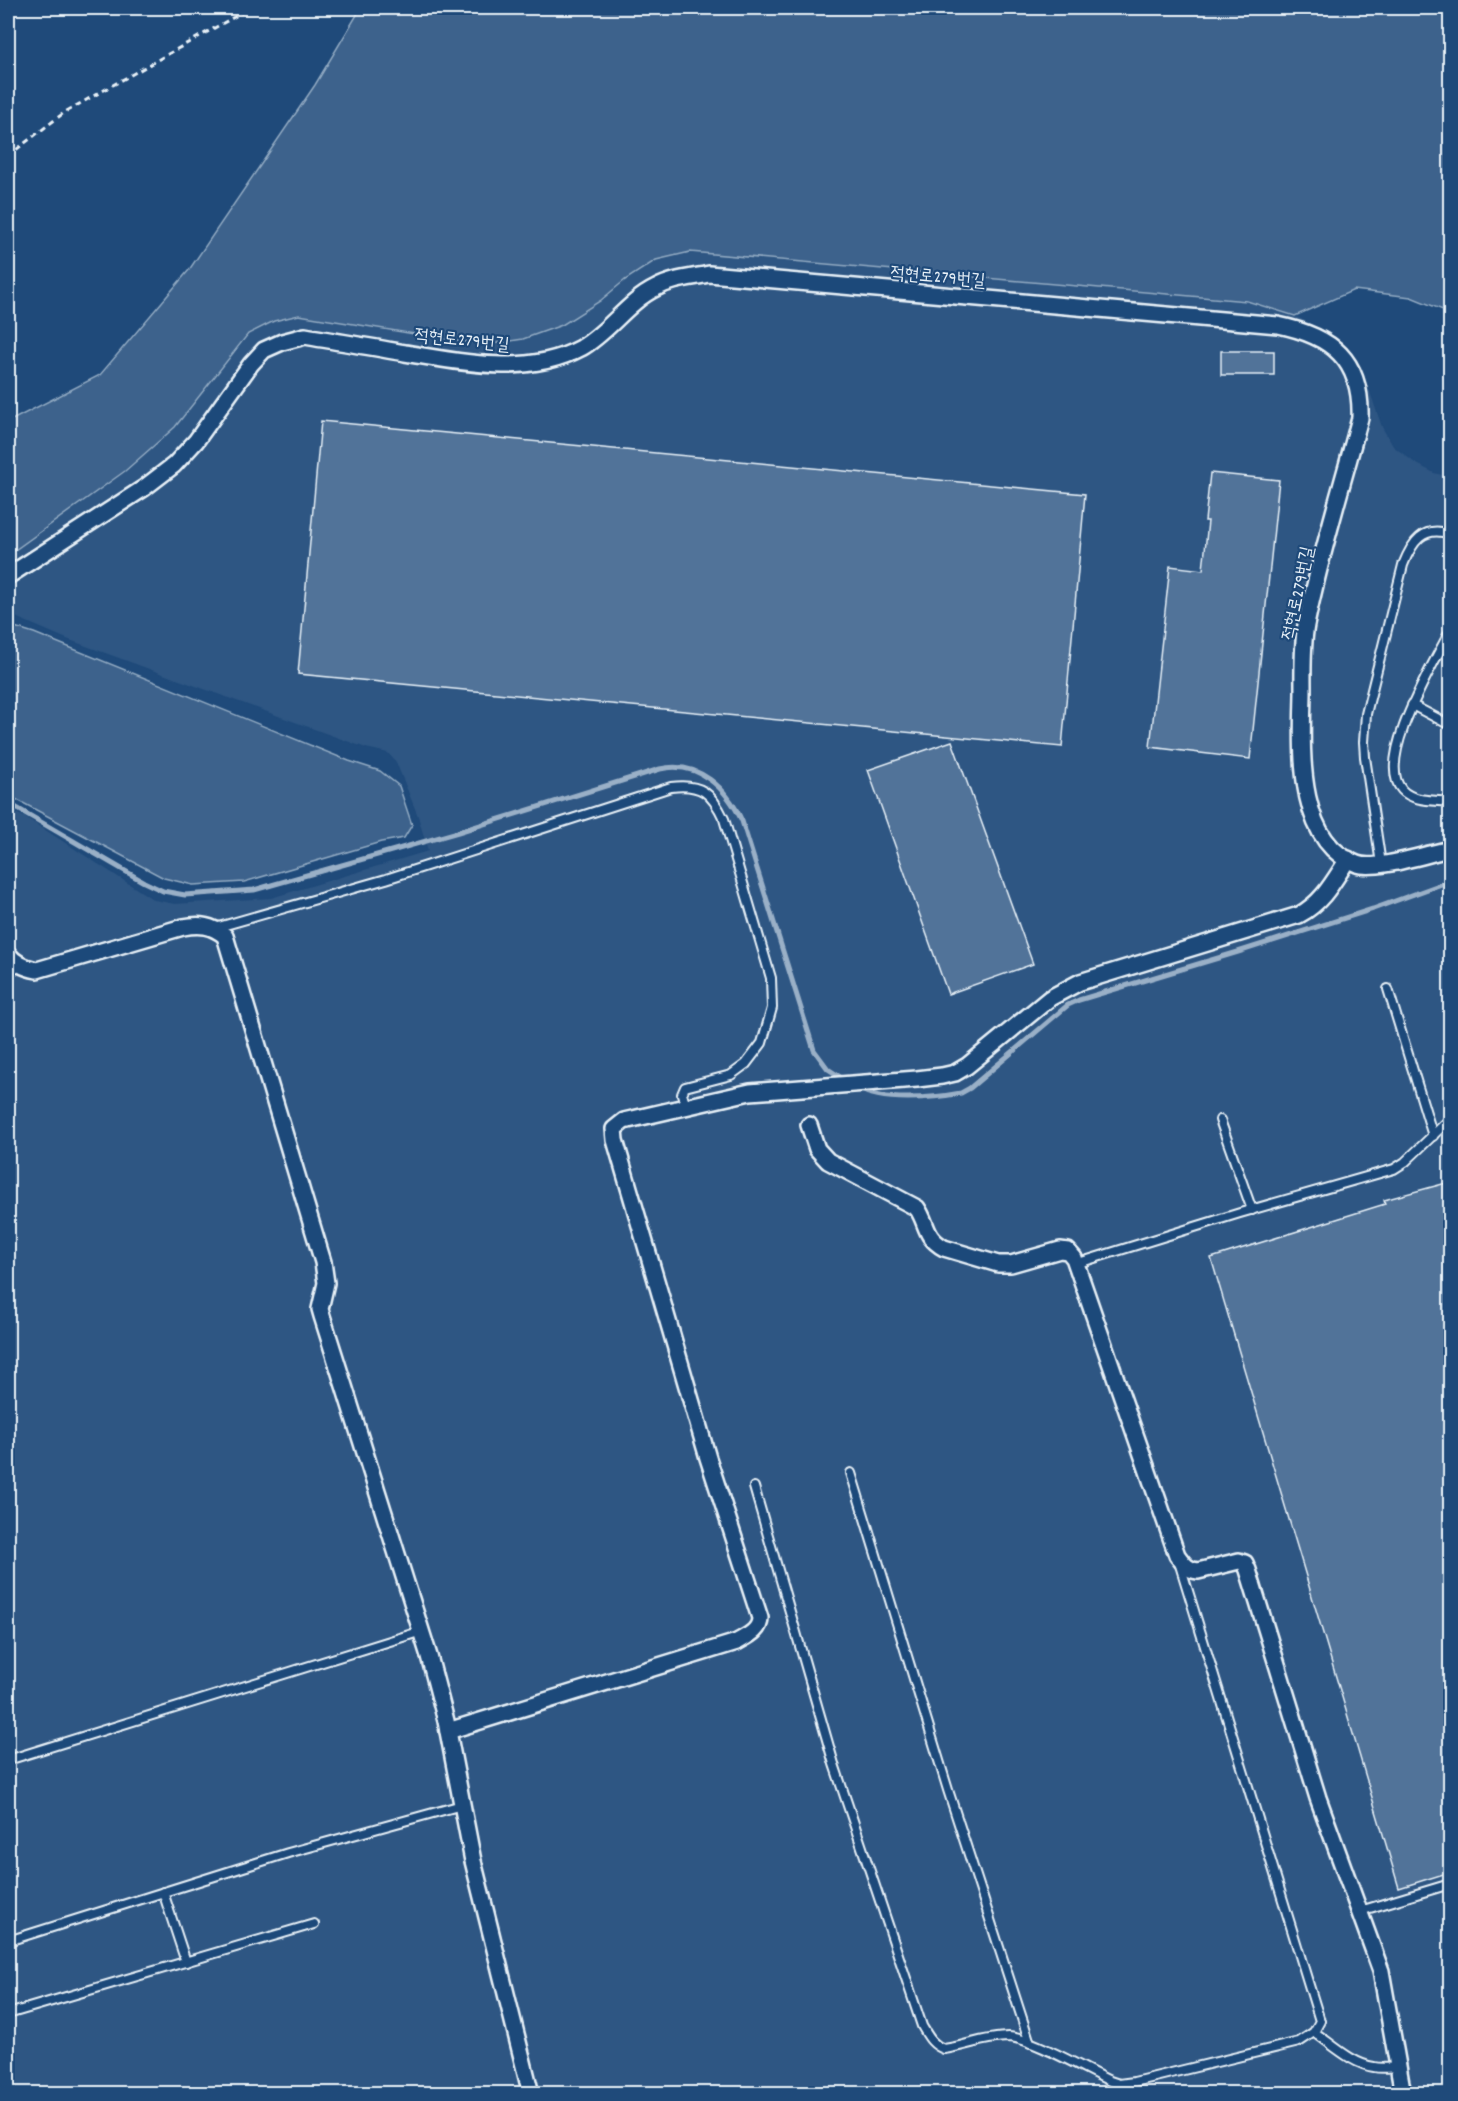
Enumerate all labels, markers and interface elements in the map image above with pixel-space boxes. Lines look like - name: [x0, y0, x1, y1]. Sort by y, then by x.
- street label: 적현로279번길: [889, 262, 987, 295]
- street label: 적현로279번길: [413, 324, 511, 359]
- street label: 적현로279번길: [1277, 544, 1322, 643]

